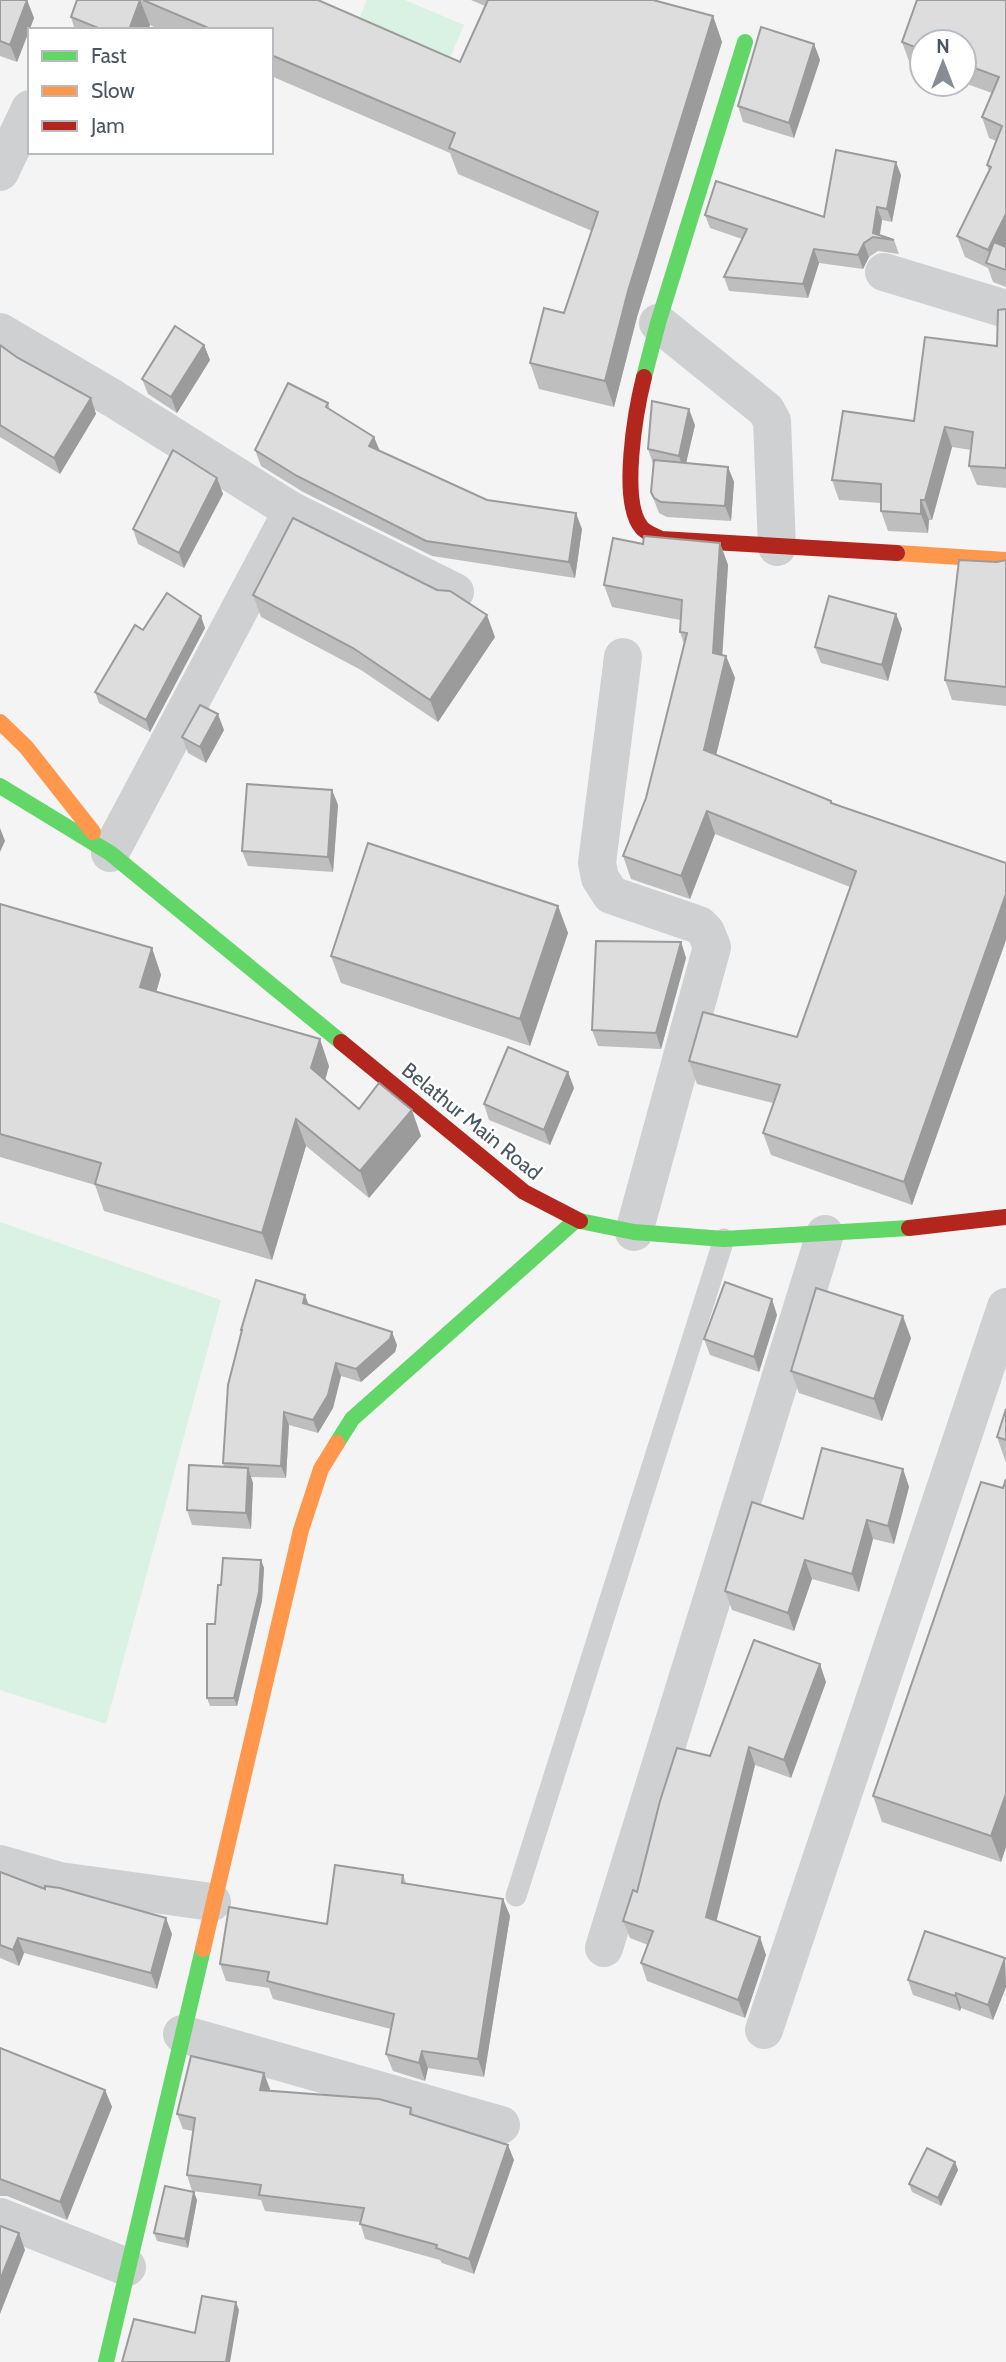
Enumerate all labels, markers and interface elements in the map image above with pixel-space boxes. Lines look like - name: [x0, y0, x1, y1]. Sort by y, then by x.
- legend: [28, 28, 273, 154]
- north arrow: [908, 28, 978, 98]
- text: N: [936, 35, 950, 58]
- text: Fast: [91, 43, 127, 68]
- text: Slow: [91, 78, 135, 103]
- text: Jam: [90, 113, 125, 138]
- street label: Belathur Main Road: [397, 1057, 547, 1185]

